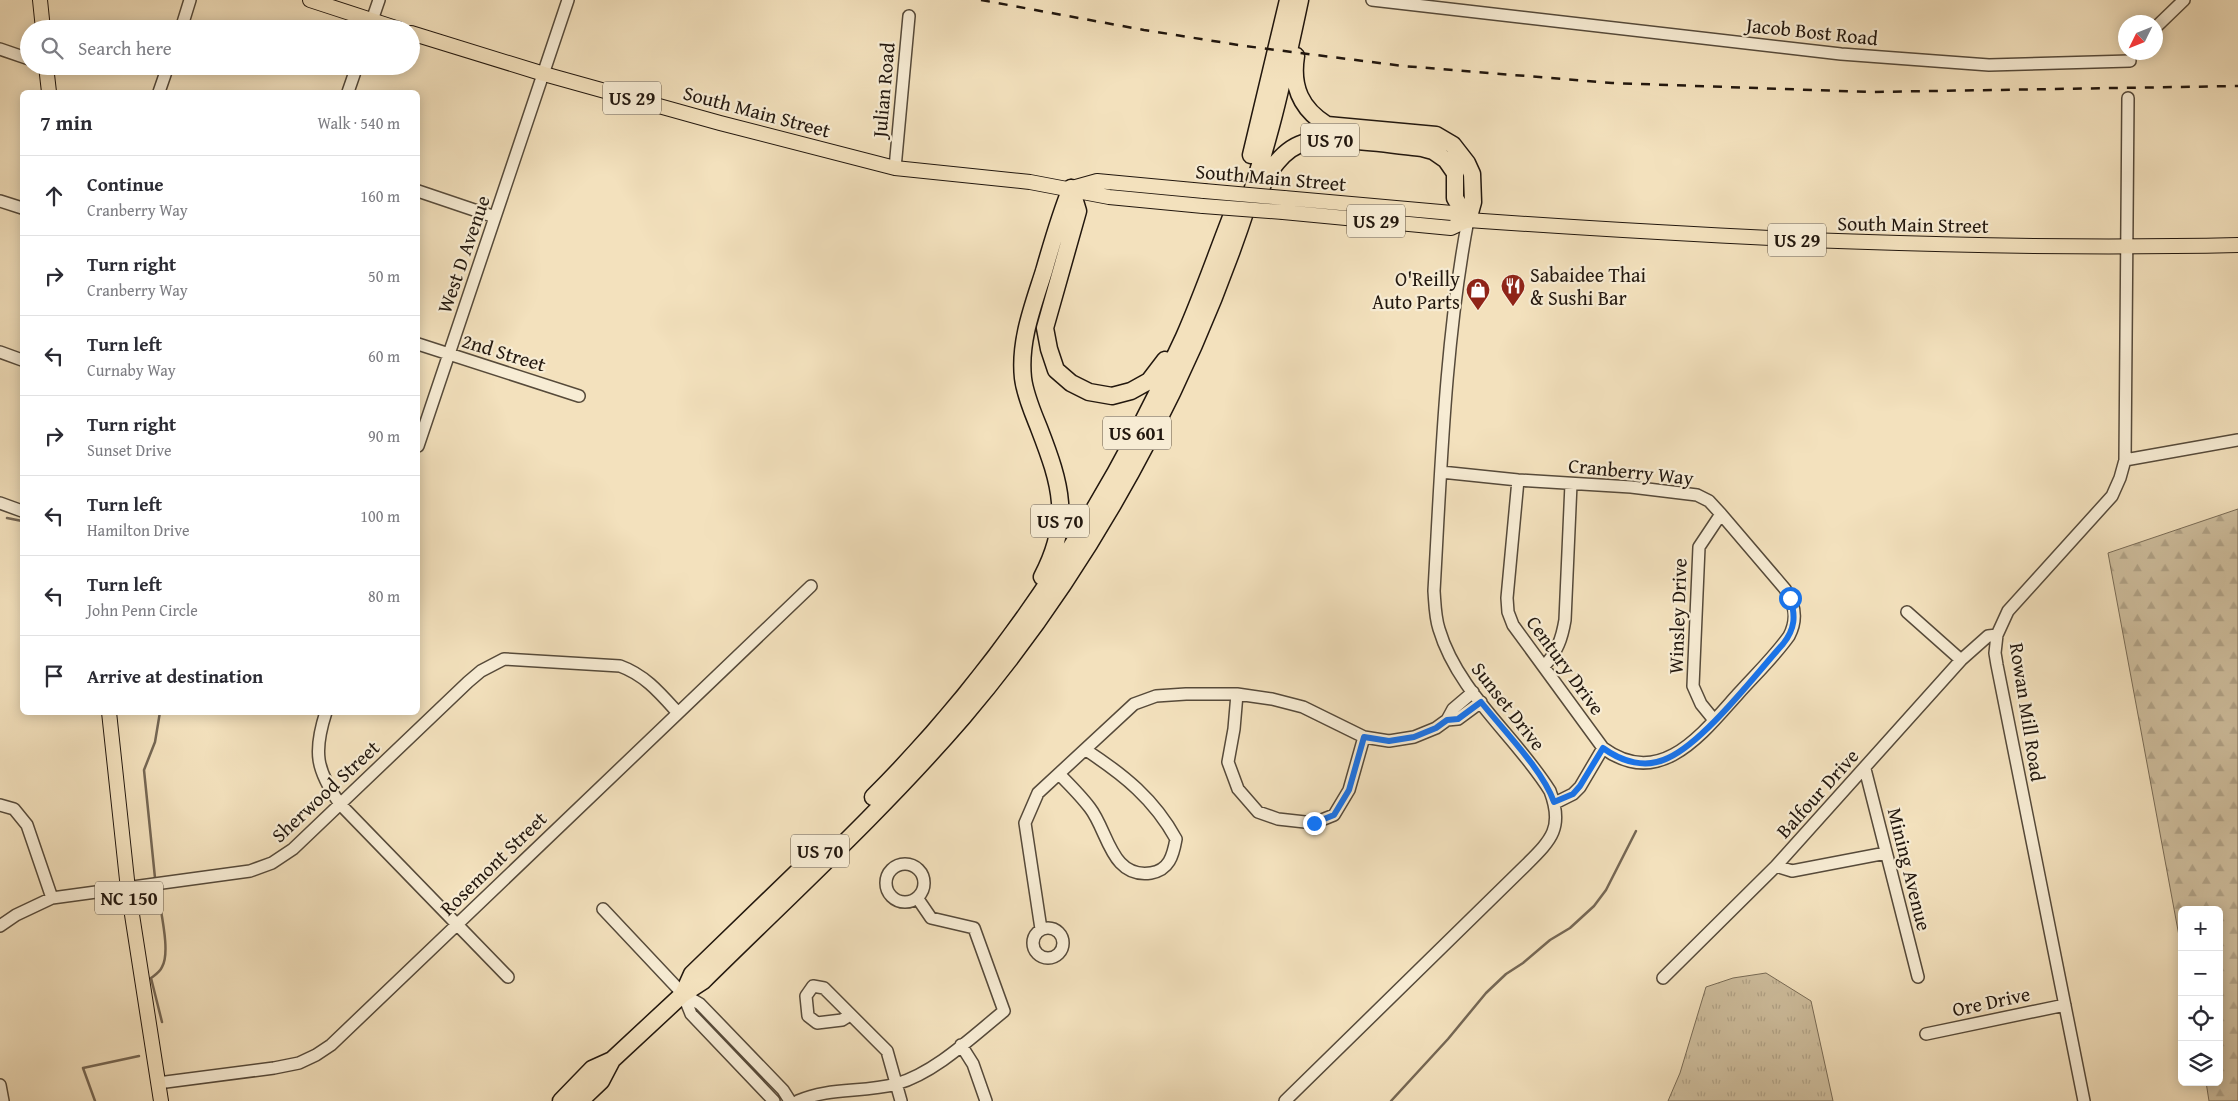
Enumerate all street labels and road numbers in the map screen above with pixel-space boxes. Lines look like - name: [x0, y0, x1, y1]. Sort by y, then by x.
- street label: Jacob Bost Road: [1742, 9, 1880, 52]
- street label: Julian Road: [864, 41, 902, 142]
- street label: South Main Street: [680, 77, 834, 145]
- road number: US 29: [603, 82, 661, 115]
- road number: US 70: [1301, 124, 1359, 156]
- street label: South Main Street: [1194, 156, 1348, 198]
- street label: West D Avenue: [429, 191, 497, 317]
- road number: US 29: [1347, 205, 1405, 238]
- street label: South Main Street: [1837, 208, 1989, 240]
- road number: US 29: [1768, 224, 1826, 256]
- street label: 2nd Street: [458, 325, 550, 379]
- road number: US 601: [1103, 416, 1171, 449]
- street label: Cranberry Way: [1567, 450, 1695, 492]
- road number: US 70: [1031, 504, 1089, 538]
- street label: Winsley Drive: [1660, 558, 1694, 674]
- street label: Century Drive: [1520, 609, 1612, 721]
- street label: Rowan Mill Road: [2003, 641, 2053, 784]
- street label: Sunset Drive: [1465, 656, 1553, 756]
- street label: Sherwood Street: [264, 733, 386, 849]
- street label: Balfour Drive: [1769, 742, 1865, 844]
- street label: Rosemont Street: [433, 804, 553, 922]
- street label: Mining Avenue: [1881, 804, 1939, 934]
- road number: US 70: [791, 834, 849, 868]
- road number: NC 150: [95, 881, 163, 914]
- street label: Ore Drive: [1949, 979, 2033, 1023]

